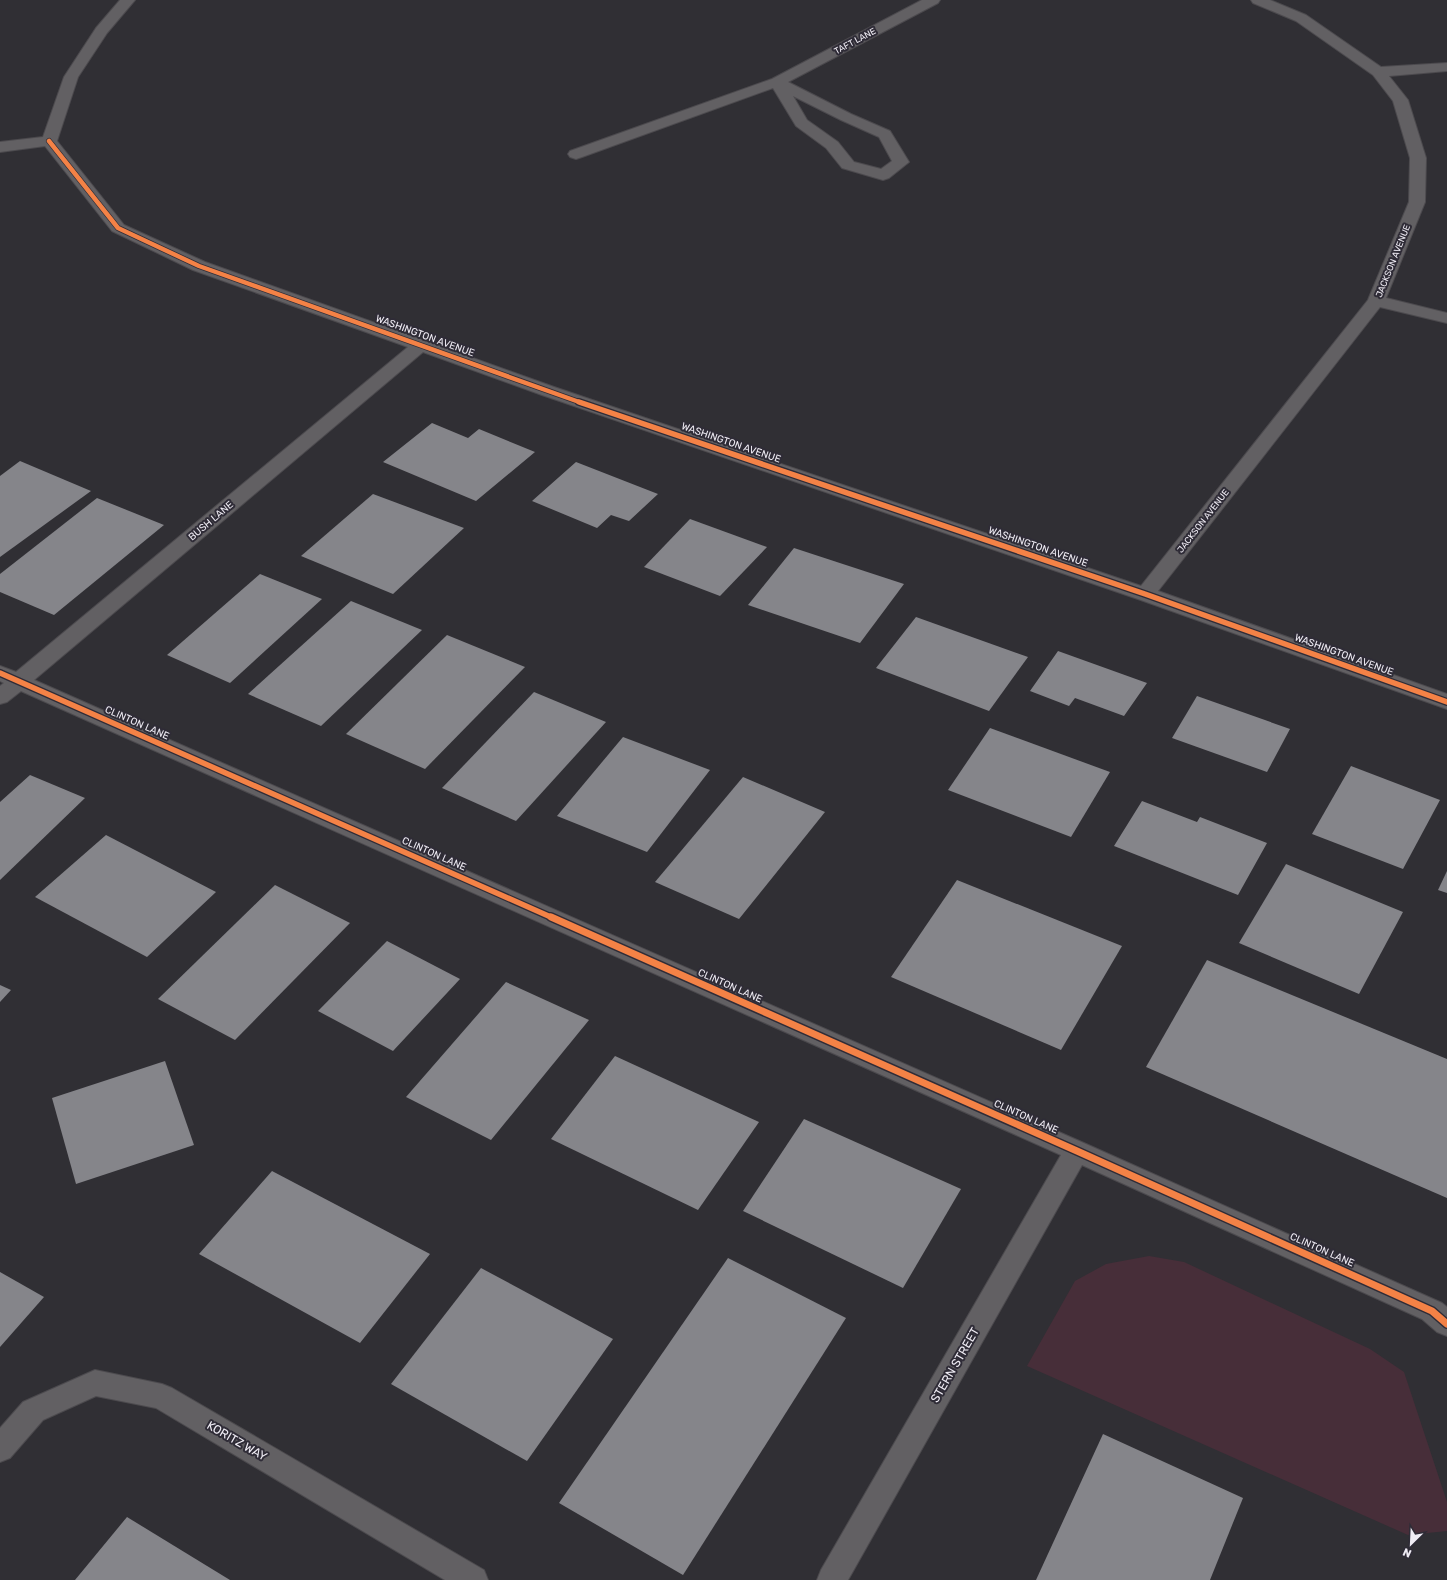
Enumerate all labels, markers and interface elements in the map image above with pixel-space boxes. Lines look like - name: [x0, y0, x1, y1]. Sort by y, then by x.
- street label: TAFT LANE: [832, 26, 878, 56]
- street label: JACKSON AVENUE: [1374, 223, 1412, 299]
- street label: WASHINGTON AVENUE: [374, 312, 476, 360]
- street label: WASHINGTON AVENUE: [680, 420, 782, 466]
- street label: JACKSON AVENUE: [1175, 487, 1231, 555]
- street label: BUSH LANE: [186, 499, 236, 543]
- street label: WASHINGTON AVENUE: [987, 524, 1089, 570]
- street label: WASHINGTON AVENUE: [1293, 631, 1395, 679]
- street label: CLINTON LANE: [103, 703, 171, 743]
- street label: CLINTON LANE: [400, 834, 468, 874]
- street label: CLINTON LANE: [696, 966, 764, 1006]
- street label: CLINTON LANE: [992, 1097, 1060, 1137]
- street label: CLINTON LANE: [1288, 1230, 1356, 1270]
- street label: STERN STREET: [928, 1325, 982, 1405]
- street label: KORITZ WAY: [204, 1418, 270, 1464]
- north arrow: [1391, 1524, 1431, 1564]
- text: N: [1401, 1545, 1413, 1560]

